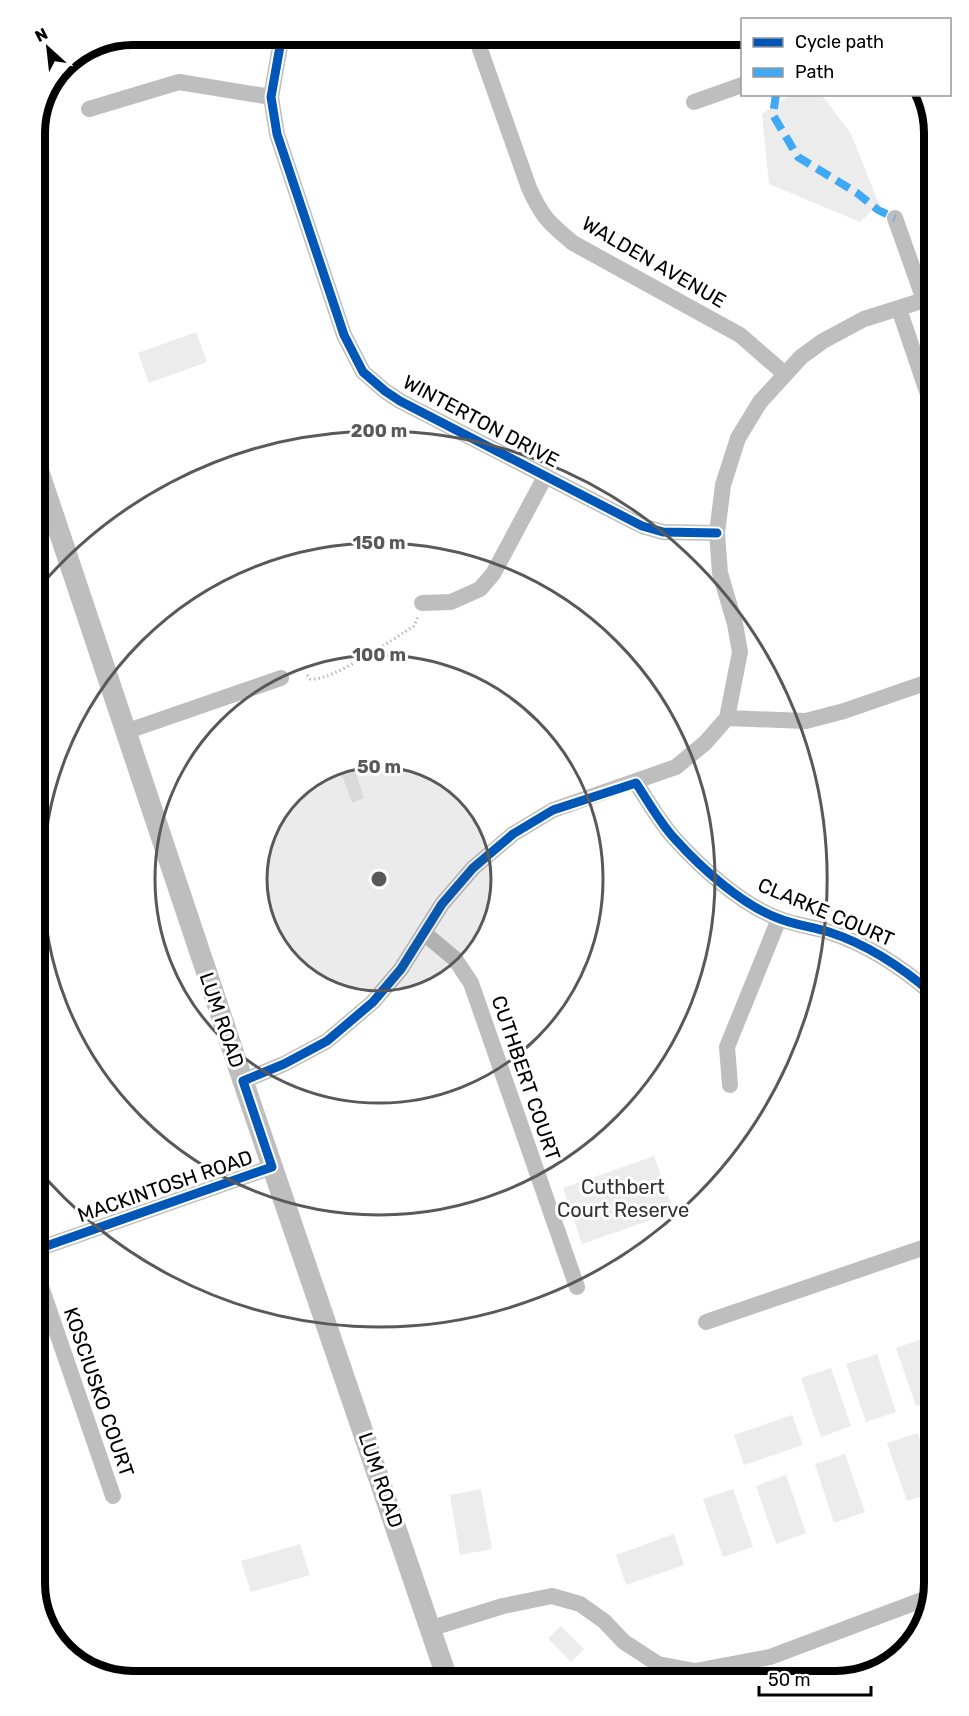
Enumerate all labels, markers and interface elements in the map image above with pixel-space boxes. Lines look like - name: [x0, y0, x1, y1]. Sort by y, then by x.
- north arrow: [18, 18, 78, 78]
- legend: [741, 18, 951, 96]
- text: N: [32, 24, 51, 46]
- text: Cycle path: [795, 31, 884, 53]
- text: Path: [795, 61, 834, 83]
- street label: WALDEN AVENUE: [578, 211, 730, 313]
- street label: WINTERTON DRIVE: [399, 370, 563, 472]
- text: 200 m: [351, 420, 407, 442]
- text: 150 m: [352, 532, 406, 554]
- text: 100 m: [352, 644, 406, 666]
- text: 50 m: [357, 756, 401, 778]
- centre of rings: [369, 869, 389, 889]
- street label: CLARKE COURT: [754, 873, 898, 952]
- street label: LUM ROAD: [194, 969, 250, 1071]
- street label: CUTHBERT COURT: [486, 992, 566, 1164]
- street label: MACKINTOSH ROAD: [74, 1145, 256, 1227]
- park label: Cuthbert Court Reserve: [557, 1175, 689, 1222]
- street label: KOSCIUSKO COURT: [59, 1304, 139, 1480]
- street label: LUM ROAD: [353, 1429, 409, 1531]
- scale bar: [759, 1659, 872, 1697]
- text: 50 m: [768, 1669, 811, 1691]

